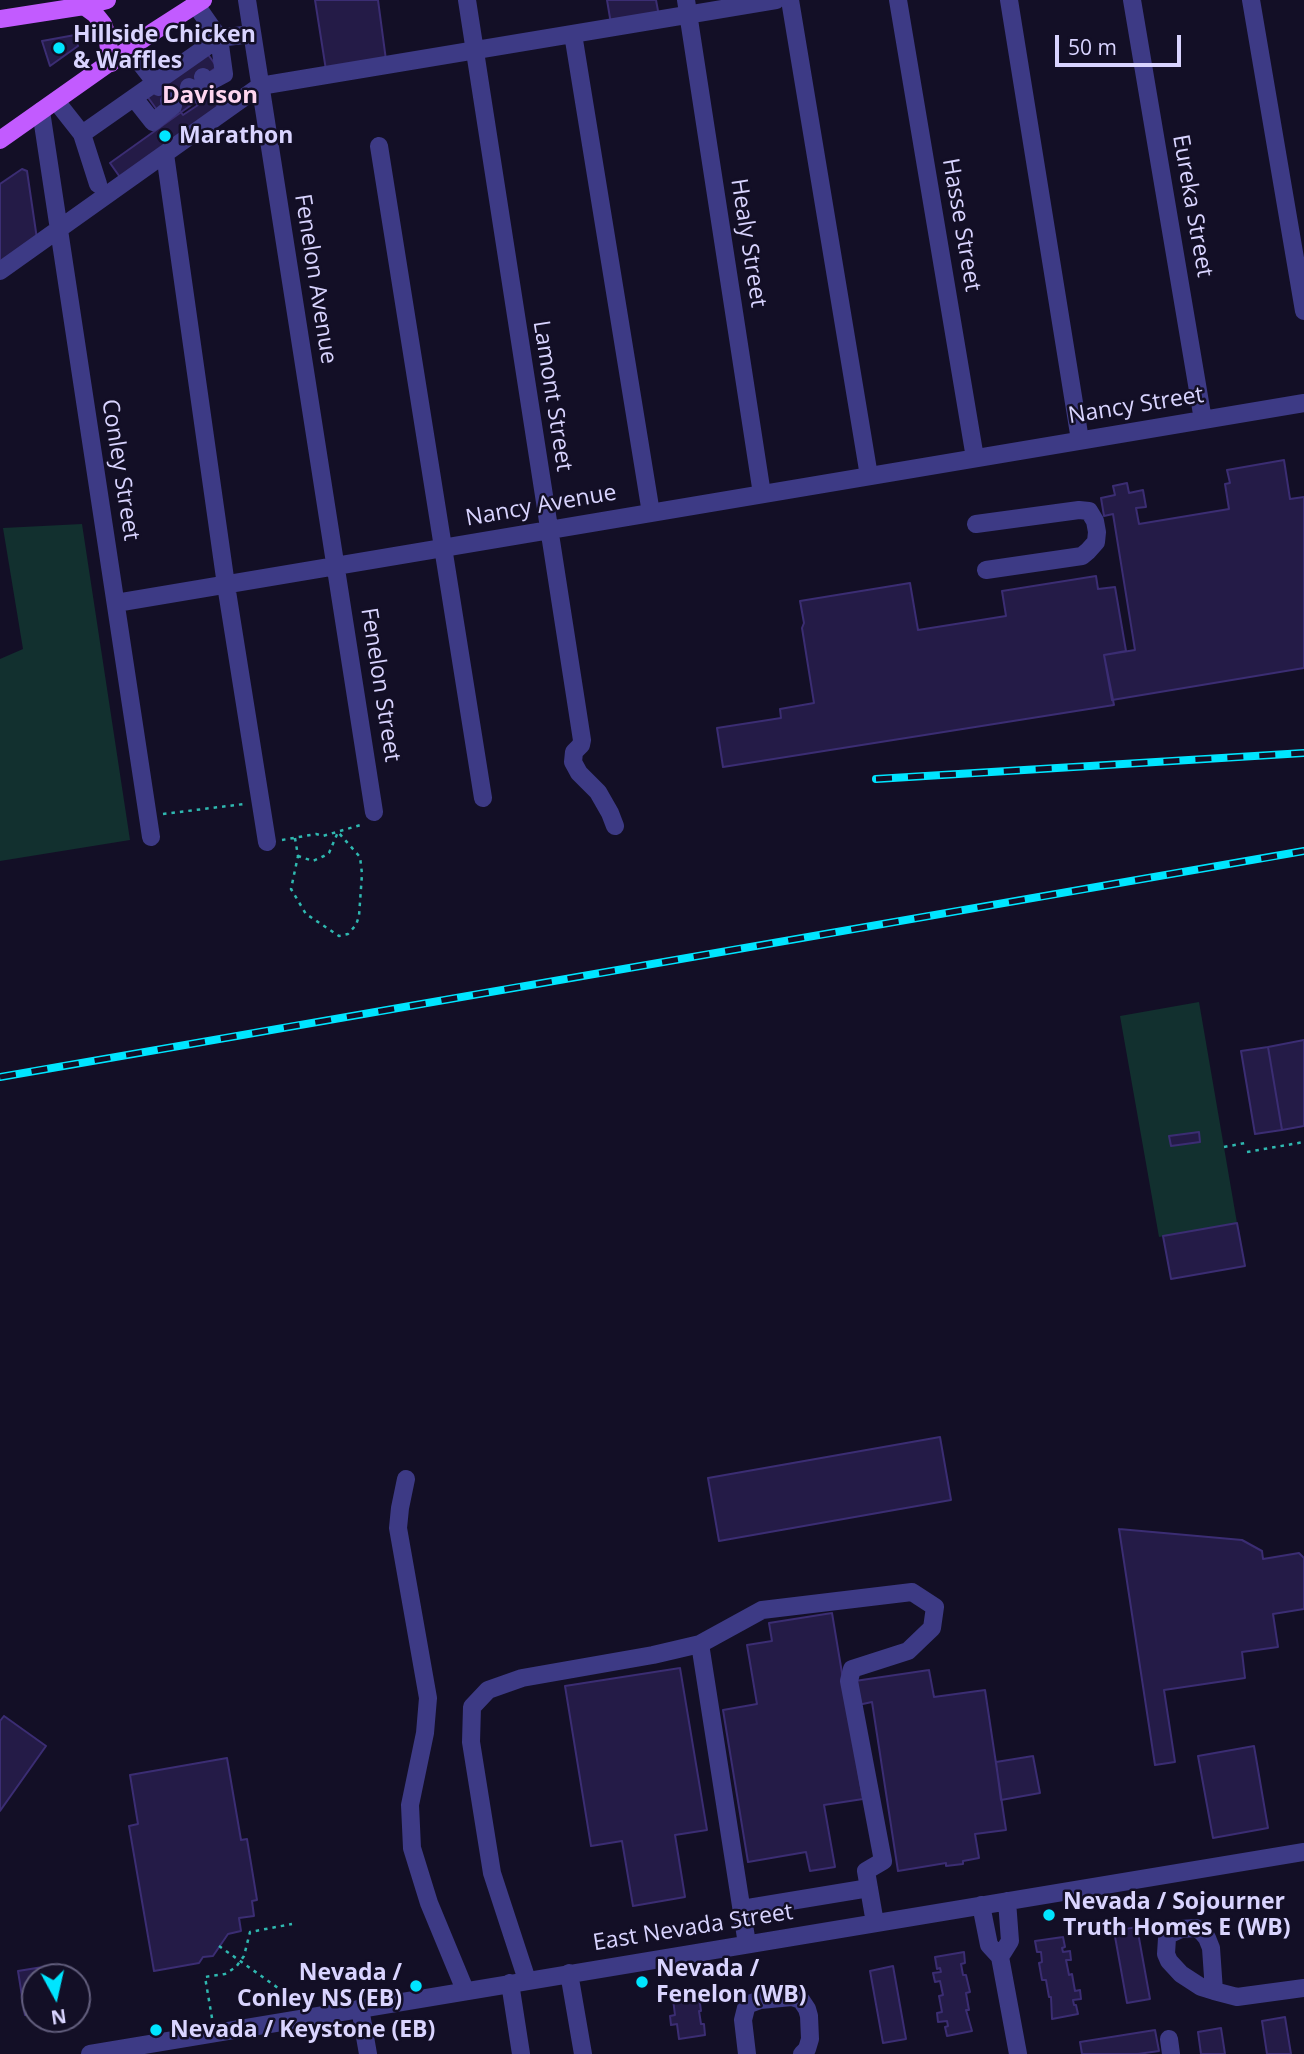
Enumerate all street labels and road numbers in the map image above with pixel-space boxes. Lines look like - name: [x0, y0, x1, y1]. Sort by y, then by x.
- street label: Eureka Street: [1166, 133, 1218, 279]
- street label: Hasse Street: [936, 156, 986, 294]
- street label: Healy Street: [724, 177, 772, 309]
- street label: Fenelon Avenue: [288, 192, 342, 366]
- street label: Lamont Street: [526, 319, 578, 473]
- street label: Nancy Street: [1066, 382, 1206, 430]
- street label: Conley Street: [95, 397, 145, 543]
- street label: Nancy Avenue: [463, 479, 619, 533]
- street label: Fenelon Street: [354, 606, 406, 764]
- street label: East Nevada Street: [591, 1899, 795, 1957]

